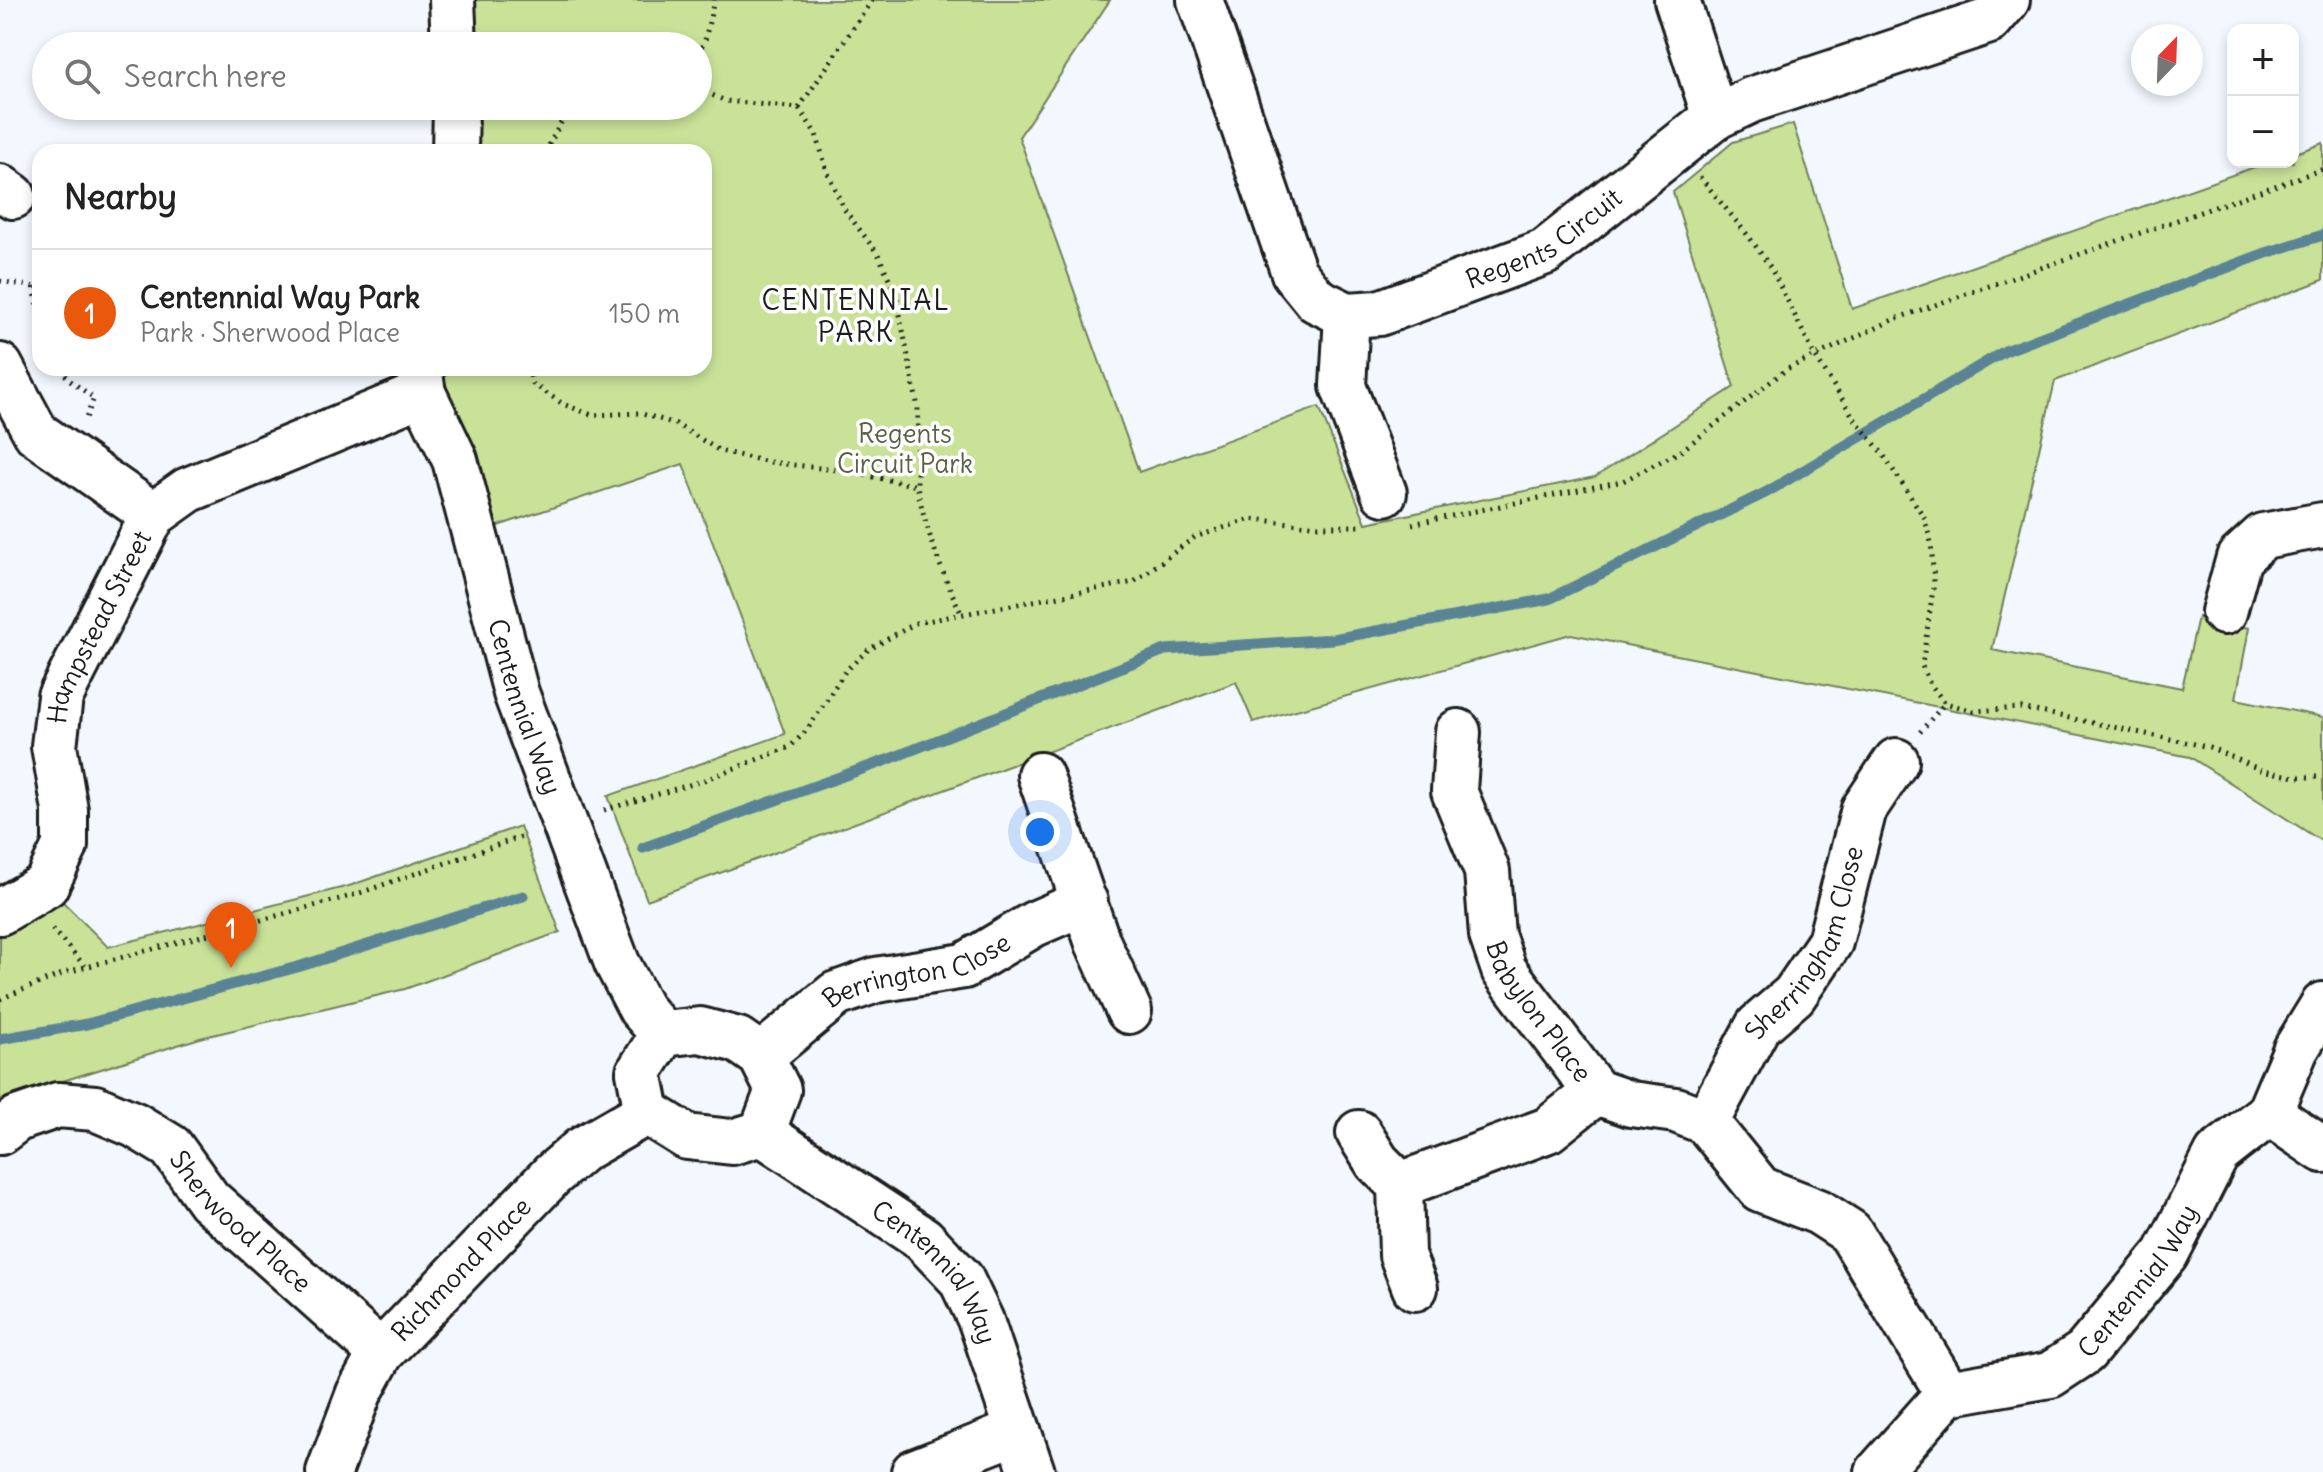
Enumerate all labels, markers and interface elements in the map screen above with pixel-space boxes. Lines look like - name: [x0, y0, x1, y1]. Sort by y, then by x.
- north arrow: [2131, 24, 2203, 96]
- map controls: [2227, 24, 2299, 168]
- button: +: [2227, 24, 2299, 96]
- search box: [32, 32, 712, 120]
- icon: search: [60, 54, 104, 98]
- text: Search here: [124, 57, 287, 95]
- button: −: [2227, 96, 2299, 168]
- text: Nearby: [64, 175, 177, 218]
- street label: Regents Circuit: [1461, 180, 1628, 296]
- text: Centennial Way Park: [140, 278, 420, 316]
- district label: CENTENNIAL PARK: [761, 282, 951, 350]
- text: 1: [85, 297, 95, 330]
- text: 150 m: [609, 297, 680, 330]
- text: Park · Sherwood Place: [140, 316, 400, 349]
- park label: Regents Circuit Park: [837, 417, 973, 480]
- street label: Hampstead Street: [40, 525, 158, 725]
- street label: Centennial Way: [481, 615, 569, 799]
- your location: [1020, 812, 1060, 852]
- street label: Sherringham Close: [1737, 842, 1870, 1045]
- pin: 1: [205, 902, 257, 968]
- street label: Berrington Close: [815, 925, 1016, 1015]
- street label: Babylon Place: [1479, 936, 1599, 1088]
- street label: Sherwood Place: [163, 1144, 318, 1299]
- street label: Richmond Place: [384, 1190, 538, 1348]
- street label: Centennial Way: [866, 1193, 1004, 1348]
- street label: Centennial Way: [2070, 1199, 2204, 1364]

